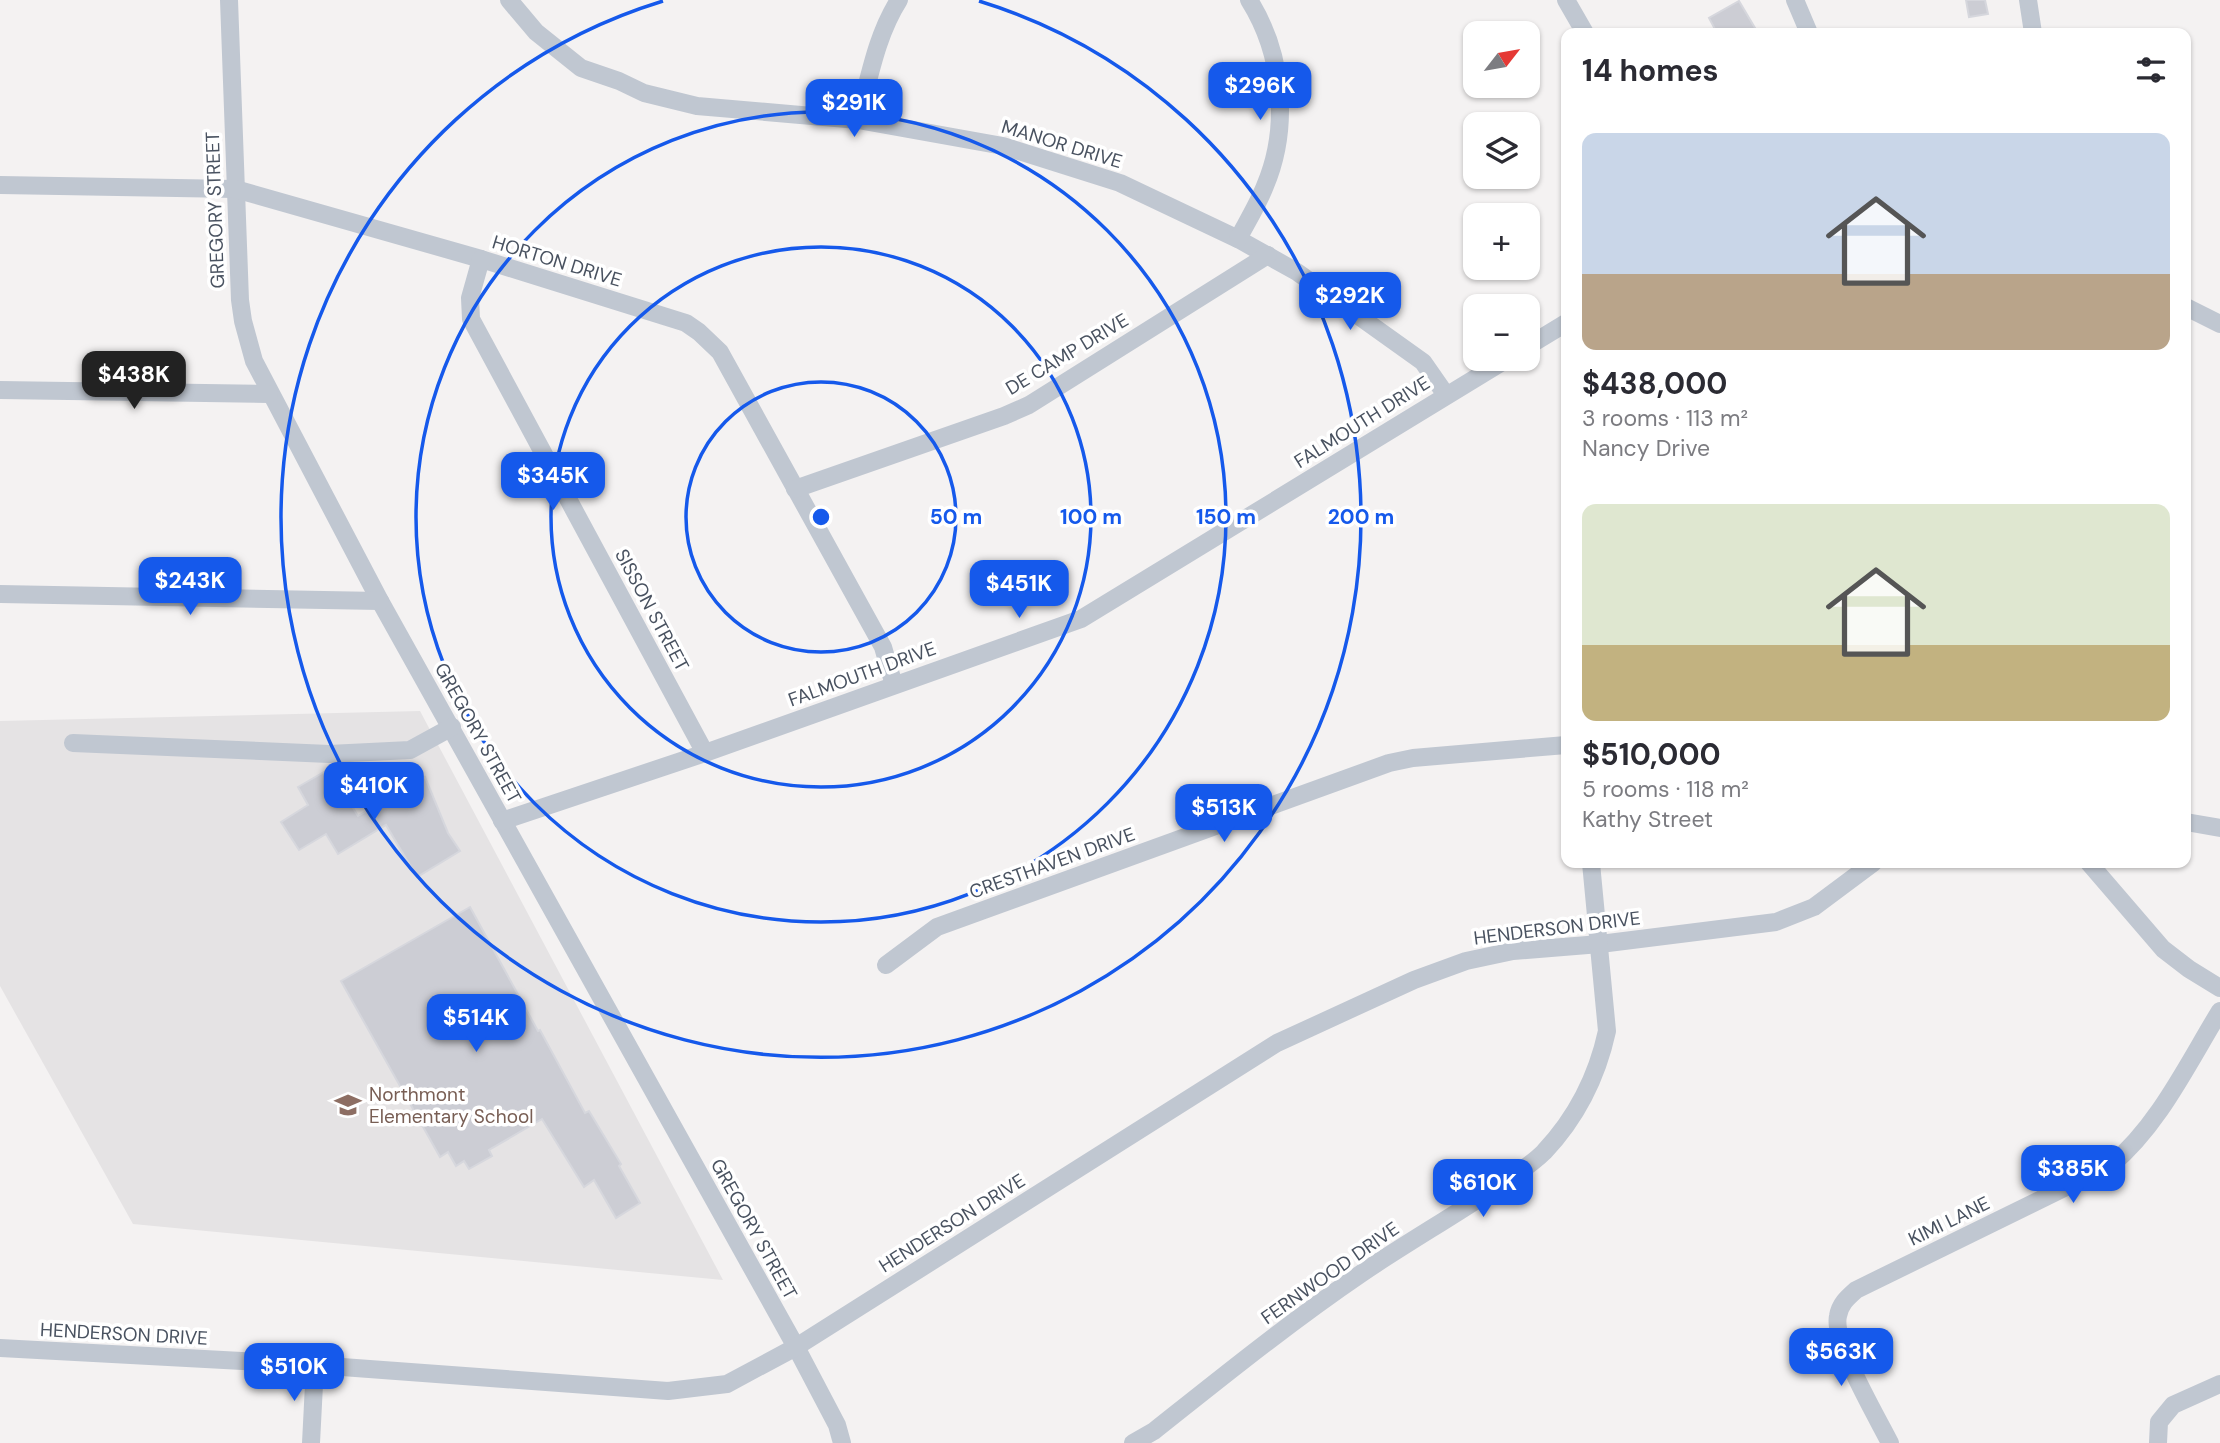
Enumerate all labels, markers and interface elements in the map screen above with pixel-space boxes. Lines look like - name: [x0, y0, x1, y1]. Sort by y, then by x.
- north arrow: [1463, 21, 1540, 98]
- map controls: [1463, 21, 1540, 371]
- text: 14 homes: [1582, 51, 1719, 90]
- icon: filters: [2132, 51, 2170, 89]
- pin: $296K: [1211, 62, 1309, 122]
- text: $296K: [1224, 70, 1296, 100]
- pin: $291K: [805, 80, 903, 139]
- text: $291K: [822, 87, 886, 117]
- button: layers: [1463, 112, 1540, 189]
- street label: MANOR DRIVE: [999, 114, 1125, 174]
- street label: GREGORY STREET: [200, 131, 230, 289]
- icon: home: [1813, 178, 1939, 304]
- button: +: [1463, 203, 1540, 280]
- street label: HORTON DRIVE: [489, 229, 625, 293]
- pin: $292K: [1301, 272, 1399, 332]
- text: $292K: [1315, 280, 1385, 310]
- button: −: [1463, 294, 1540, 371]
- street label: DE CAMP DRIVE: [1001, 307, 1133, 401]
- pin: $438K: [85, 352, 183, 411]
- text: $438K: [98, 359, 170, 389]
- text: $438,000: [1582, 364, 1727, 403]
- street label: FALMOUTH DRIVE: [1289, 370, 1435, 474]
- text: 3 rooms · 113 m²: [1582, 403, 1748, 433]
- text: Nancy Drive: [1582, 433, 1710, 463]
- pin: $345K: [504, 452, 602, 512]
- text: $345K: [517, 460, 589, 490]
- text: 50 m: [930, 503, 982, 531]
- text: 100 m: [1060, 503, 1122, 531]
- text: 150 m: [1196, 503, 1256, 531]
- text: 200 m: [1328, 503, 1394, 531]
- centre of rings: [809, 505, 833, 529]
- street label: SISSON STREET: [609, 544, 695, 676]
- icon: home: [1813, 549, 1939, 675]
- pin: $243K: [141, 558, 239, 617]
- pin: $451K: [970, 560, 1068, 620]
- text: $243K: [155, 565, 225, 595]
- text: $451K: [986, 568, 1052, 598]
- street label: FALMOUTH DRIVE: [785, 636, 939, 712]
- street label: GREGORY STREET: [429, 658, 527, 808]
- text: $510,000: [1582, 735, 1721, 774]
- pin: $410K: [325, 762, 423, 822]
- text: $410K: [340, 770, 408, 800]
- text: 5 rooms · 118 m²: [1582, 774, 1749, 804]
- pin: $513K: [1175, 784, 1273, 844]
- text: $513K: [1191, 792, 1257, 822]
- text: Kathy Street: [1582, 804, 1713, 834]
- street label: CRESTHAVEN DRIVE: [966, 821, 1138, 905]
- street label: HENDERSON DRIVE: [1472, 905, 1642, 951]
- pin: $514K: [427, 995, 525, 1054]
- text: $514K: [443, 1002, 509, 1032]
- place label: Northmont Elementary School: [369, 1082, 533, 1129]
- school or university icon: Northmont Elementary School: [333, 1090, 363, 1120]
- pin: $385K: [2024, 1146, 2122, 1205]
- text: $385K: [2037, 1153, 2109, 1183]
- street label: GREGORY STREET: [705, 1154, 803, 1304]
- pin: $610K: [1434, 1160, 1532, 1219]
- text: $610K: [1449, 1167, 1517, 1197]
- street label: HENDERSON DRIVE: [874, 1168, 1030, 1278]
- street label: KIMI LANE: [1904, 1191, 1994, 1251]
- street label: FERNWOOD DRIVE: [1256, 1216, 1404, 1330]
- street label: HENDERSON DRIVE: [39, 1317, 209, 1351]
- pin: $563K: [1792, 1328, 1890, 1388]
- text: $563K: [1805, 1336, 1877, 1366]
- pin: $510K: [245, 1344, 343, 1403]
- text: $510K: [260, 1351, 328, 1381]

